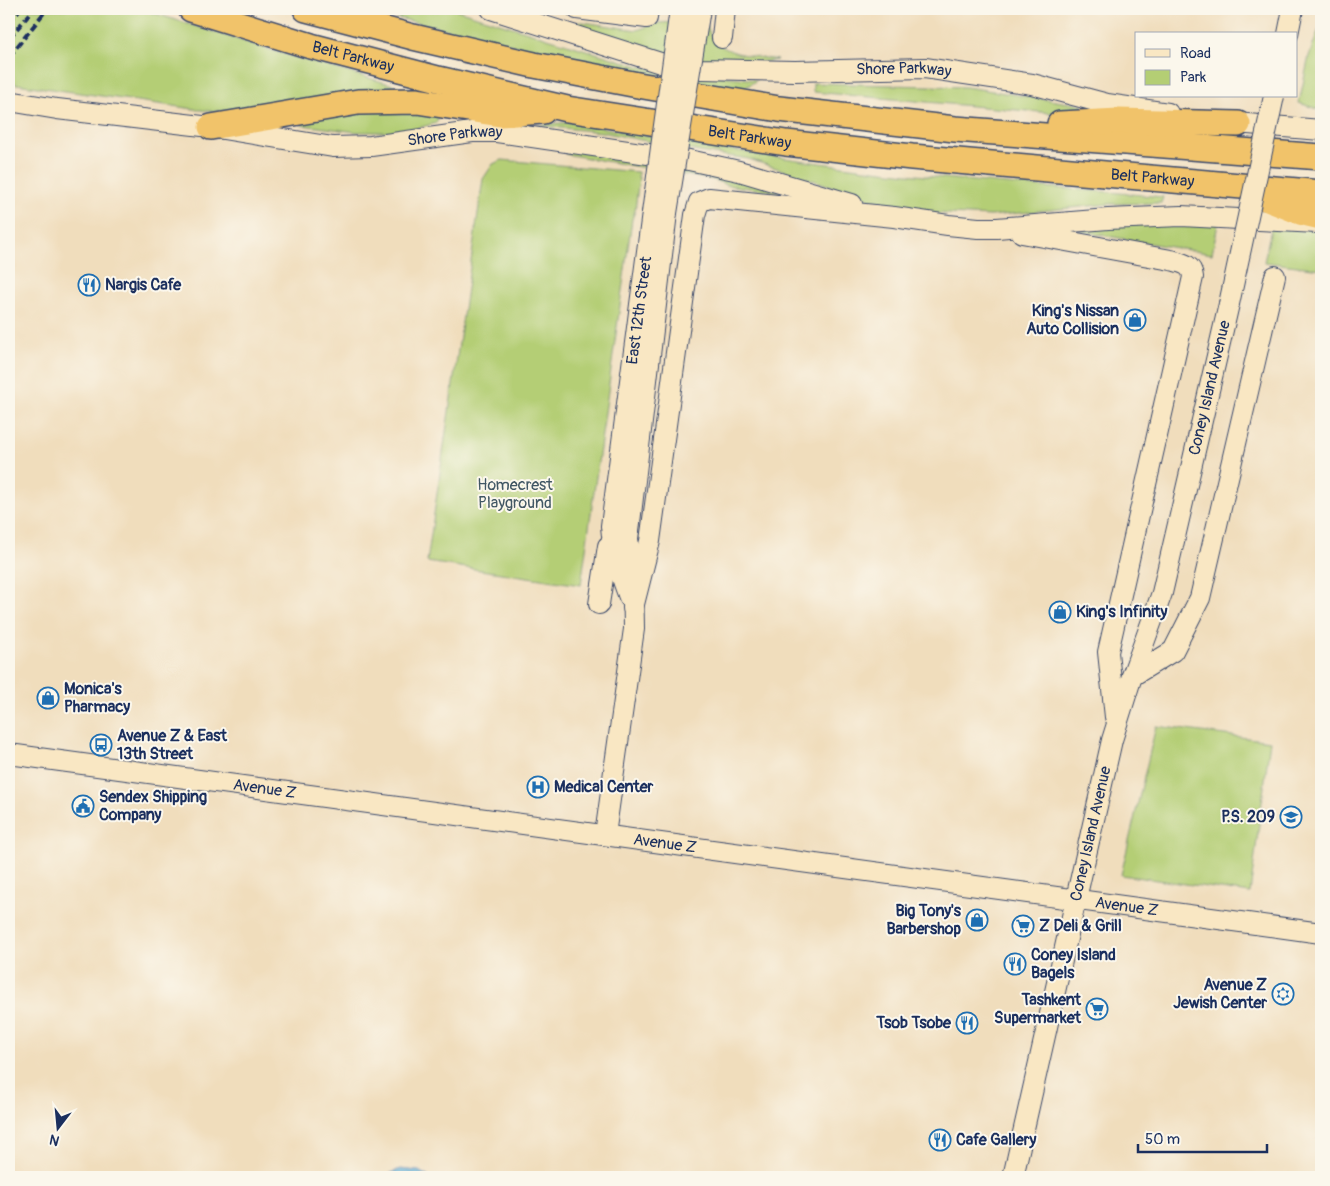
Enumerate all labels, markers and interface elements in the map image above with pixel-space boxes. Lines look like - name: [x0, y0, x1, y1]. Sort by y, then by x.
- legend: [1135, 32, 1298, 98]
- street label: Belt Parkway: [310, 37, 396, 77]
- text: Road: [1180, 44, 1211, 63]
- street label: Shore Parkway: [856, 58, 953, 82]
- text: Park: [1180, 68, 1207, 87]
- street label: Belt Parkway: [707, 121, 792, 154]
- street label: Shore Parkway: [406, 122, 504, 151]
- street label: Belt Parkway: [1110, 165, 1195, 192]
- street label: East 12th Street: [622, 254, 656, 366]
- restaurant icon: Nargis Cafe: [77, 273, 101, 297]
- place label: Nargis Cafe: [105, 275, 182, 295]
- place label: King's Nissan Auto Collision: [1026, 301, 1119, 339]
- shop icon: King's Nissan Auto Collision: [1123, 308, 1147, 332]
- street label: Coney Island Avenue: [1184, 318, 1235, 457]
- park label: Homecrest Playground: [477, 475, 553, 513]
- shop icon: King's Infinity: [1048, 600, 1072, 624]
- place label: King's Infinity: [1076, 602, 1167, 622]
- place label: Monica's Pharmacy: [64, 679, 130, 717]
- shop icon: Monica's Pharmacy: [36, 686, 60, 710]
- place label: Avenue Z & East 13th Street: [117, 726, 227, 764]
- bus stop icon: Avenue Z & East 13th Street: [89, 733, 113, 757]
- street label: Coney Island Avenue: [1066, 764, 1116, 903]
- street label: Avenue Z: [232, 775, 298, 803]
- hospital icon: Medical Center: [526, 775, 550, 799]
- place label: Medical Center: [554, 777, 654, 797]
- place label: Sendex Shipping Company: [99, 787, 207, 825]
- public building icon: Sendex Shipping Company: [71, 794, 95, 818]
- school or university icon: P.S. 209: [1279, 805, 1303, 829]
- place label: P.S. 209: [1221, 807, 1275, 827]
- street label: Avenue Z: [632, 829, 698, 858]
- street label: Avenue Z: [1094, 892, 1160, 921]
- place label: Big Tony's Barbershop: [886, 901, 962, 939]
- shop icon: Big Tony's Barbershop: [965, 908, 989, 932]
- supermarket icon: Z Deli & Grill: [1011, 914, 1035, 938]
- place label: Z Deli & Grill: [1039, 916, 1122, 936]
- place label: Coney Island Bagels: [1031, 945, 1116, 983]
- restaurant icon: Coney Island Bagels: [1003, 952, 1027, 976]
- place label: Avenue Z Jewish Center: [1173, 975, 1267, 1013]
- synagogue icon: Avenue Z Jewish Center: [1271, 982, 1295, 1006]
- place label: Tashkent Supermarket: [994, 990, 1082, 1028]
- supermarket icon: Tashkent Supermarket: [1085, 997, 1109, 1021]
- restaurant icon: Tsob Tsobe: [955, 1011, 979, 1035]
- place label: Tsob Tsobe: [875, 1013, 952, 1033]
- north arrow: [32, 1104, 82, 1154]
- scale bar: [1138, 1121, 1266, 1153]
- restaurant icon: Cafe Gallery: [928, 1128, 952, 1152]
- place label: Cafe Gallery: [956, 1130, 1036, 1150]
- text: 50 m: [1145, 1130, 1180, 1149]
- text: N: [48, 1131, 61, 1149]

